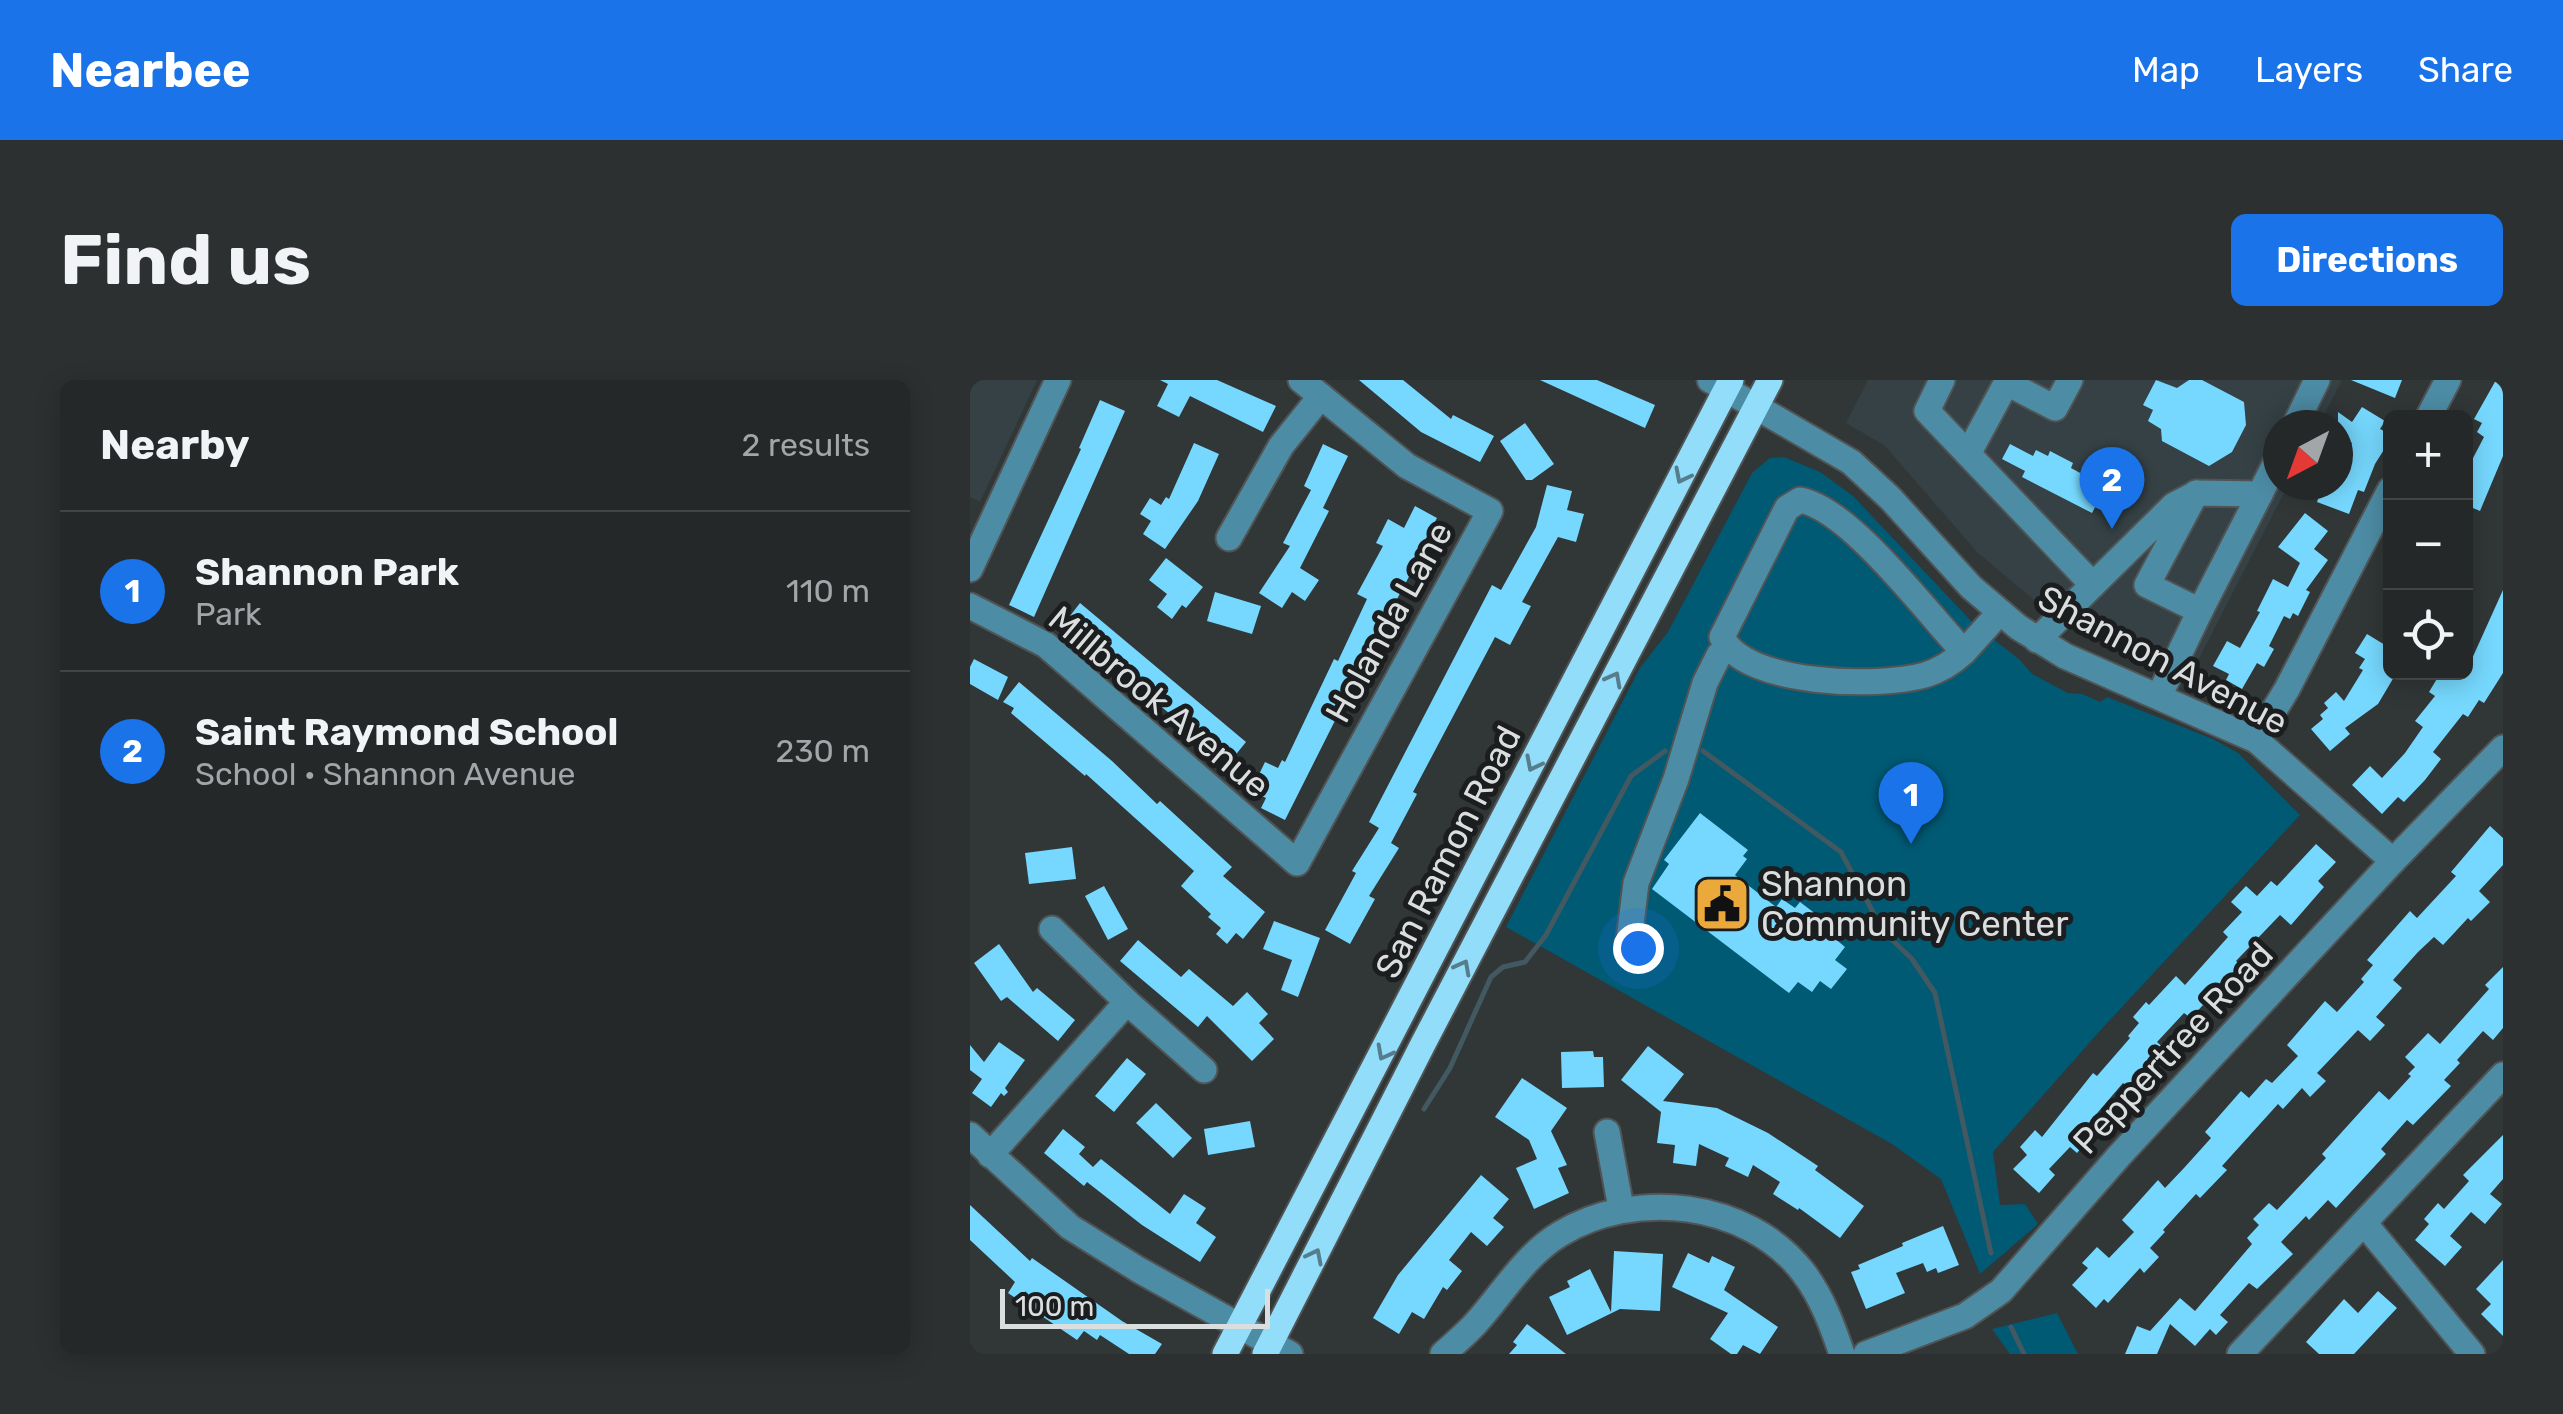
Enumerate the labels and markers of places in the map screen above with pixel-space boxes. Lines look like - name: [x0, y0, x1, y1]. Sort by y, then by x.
- pin: 2: [2080, 446, 2144, 529]
- pin: 1: [1878, 762, 1944, 844]
- place label: Shannon Community Center: [1761, 863, 2069, 945]
- public building icon: Shannon Community Center: [1692, 874, 1752, 934]

